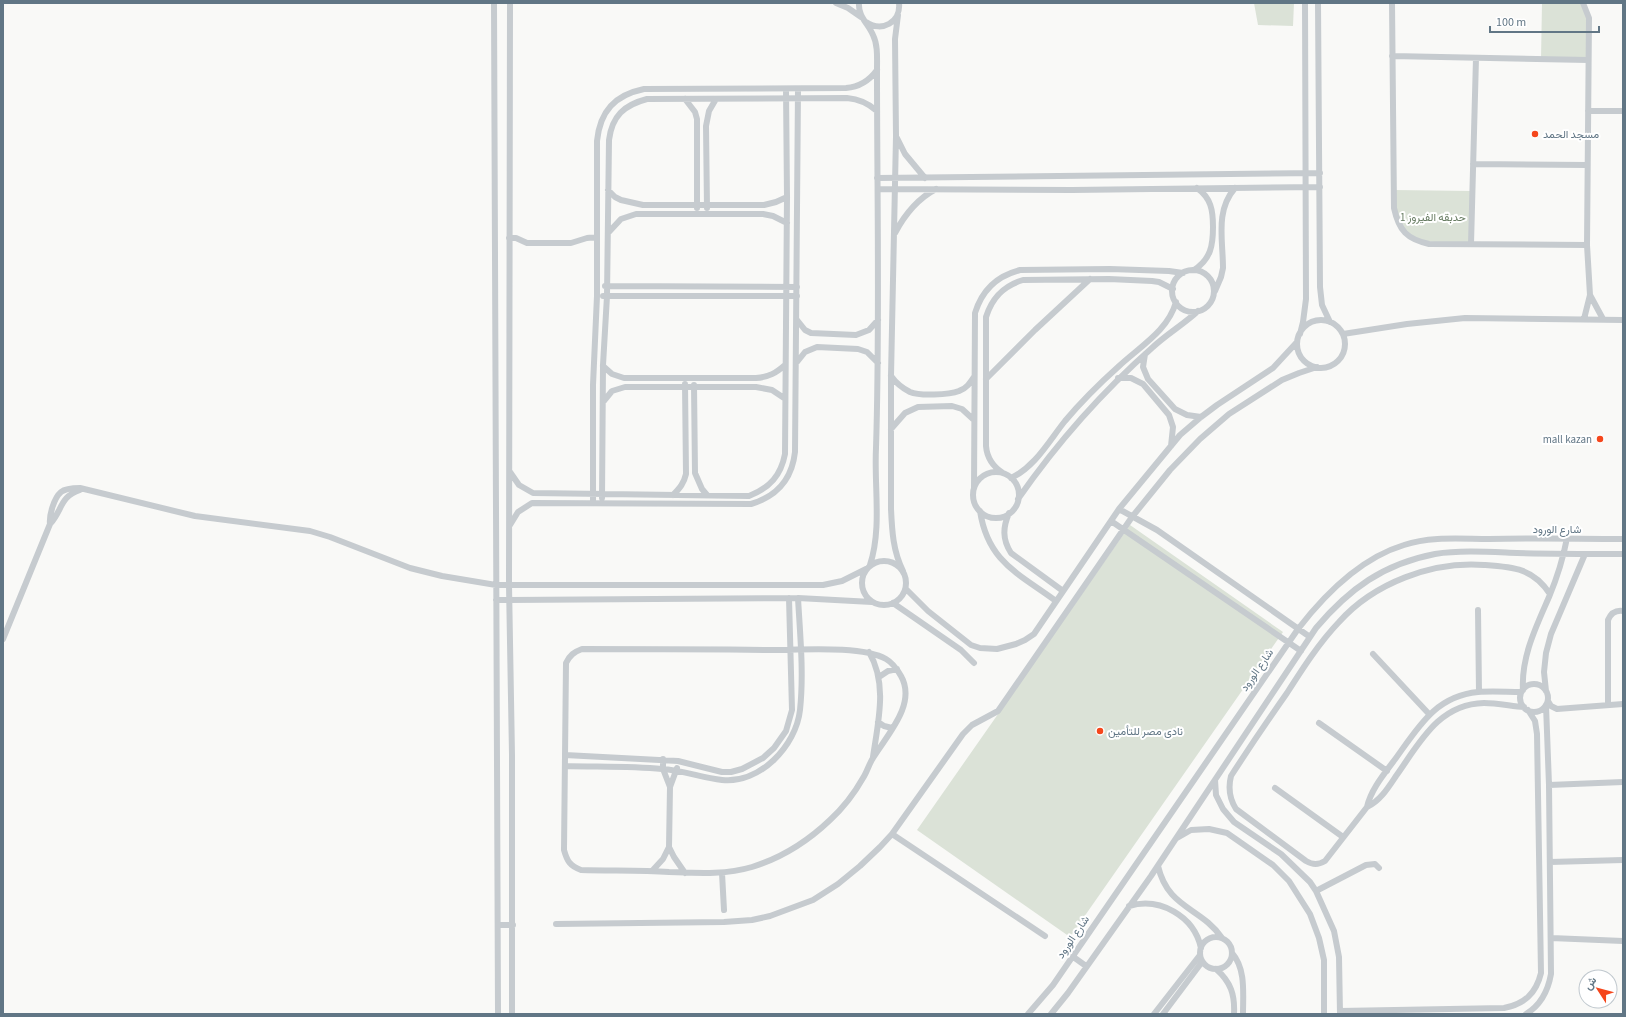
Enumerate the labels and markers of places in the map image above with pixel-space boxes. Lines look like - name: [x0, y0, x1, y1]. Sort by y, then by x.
- place label: مسجد الحمد: [1543, 127, 1599, 142]
- marker: مسجد الحمد: [1530, 129, 1540, 139]
- place label: mall kazan: [1543, 432, 1592, 447]
- marker: mall kazan: [1595, 434, 1605, 444]
- place label: نادى مصر للتأمين: [1108, 724, 1183, 739]
- marker: نادى مصر للتأمين: [1095, 726, 1105, 736]

